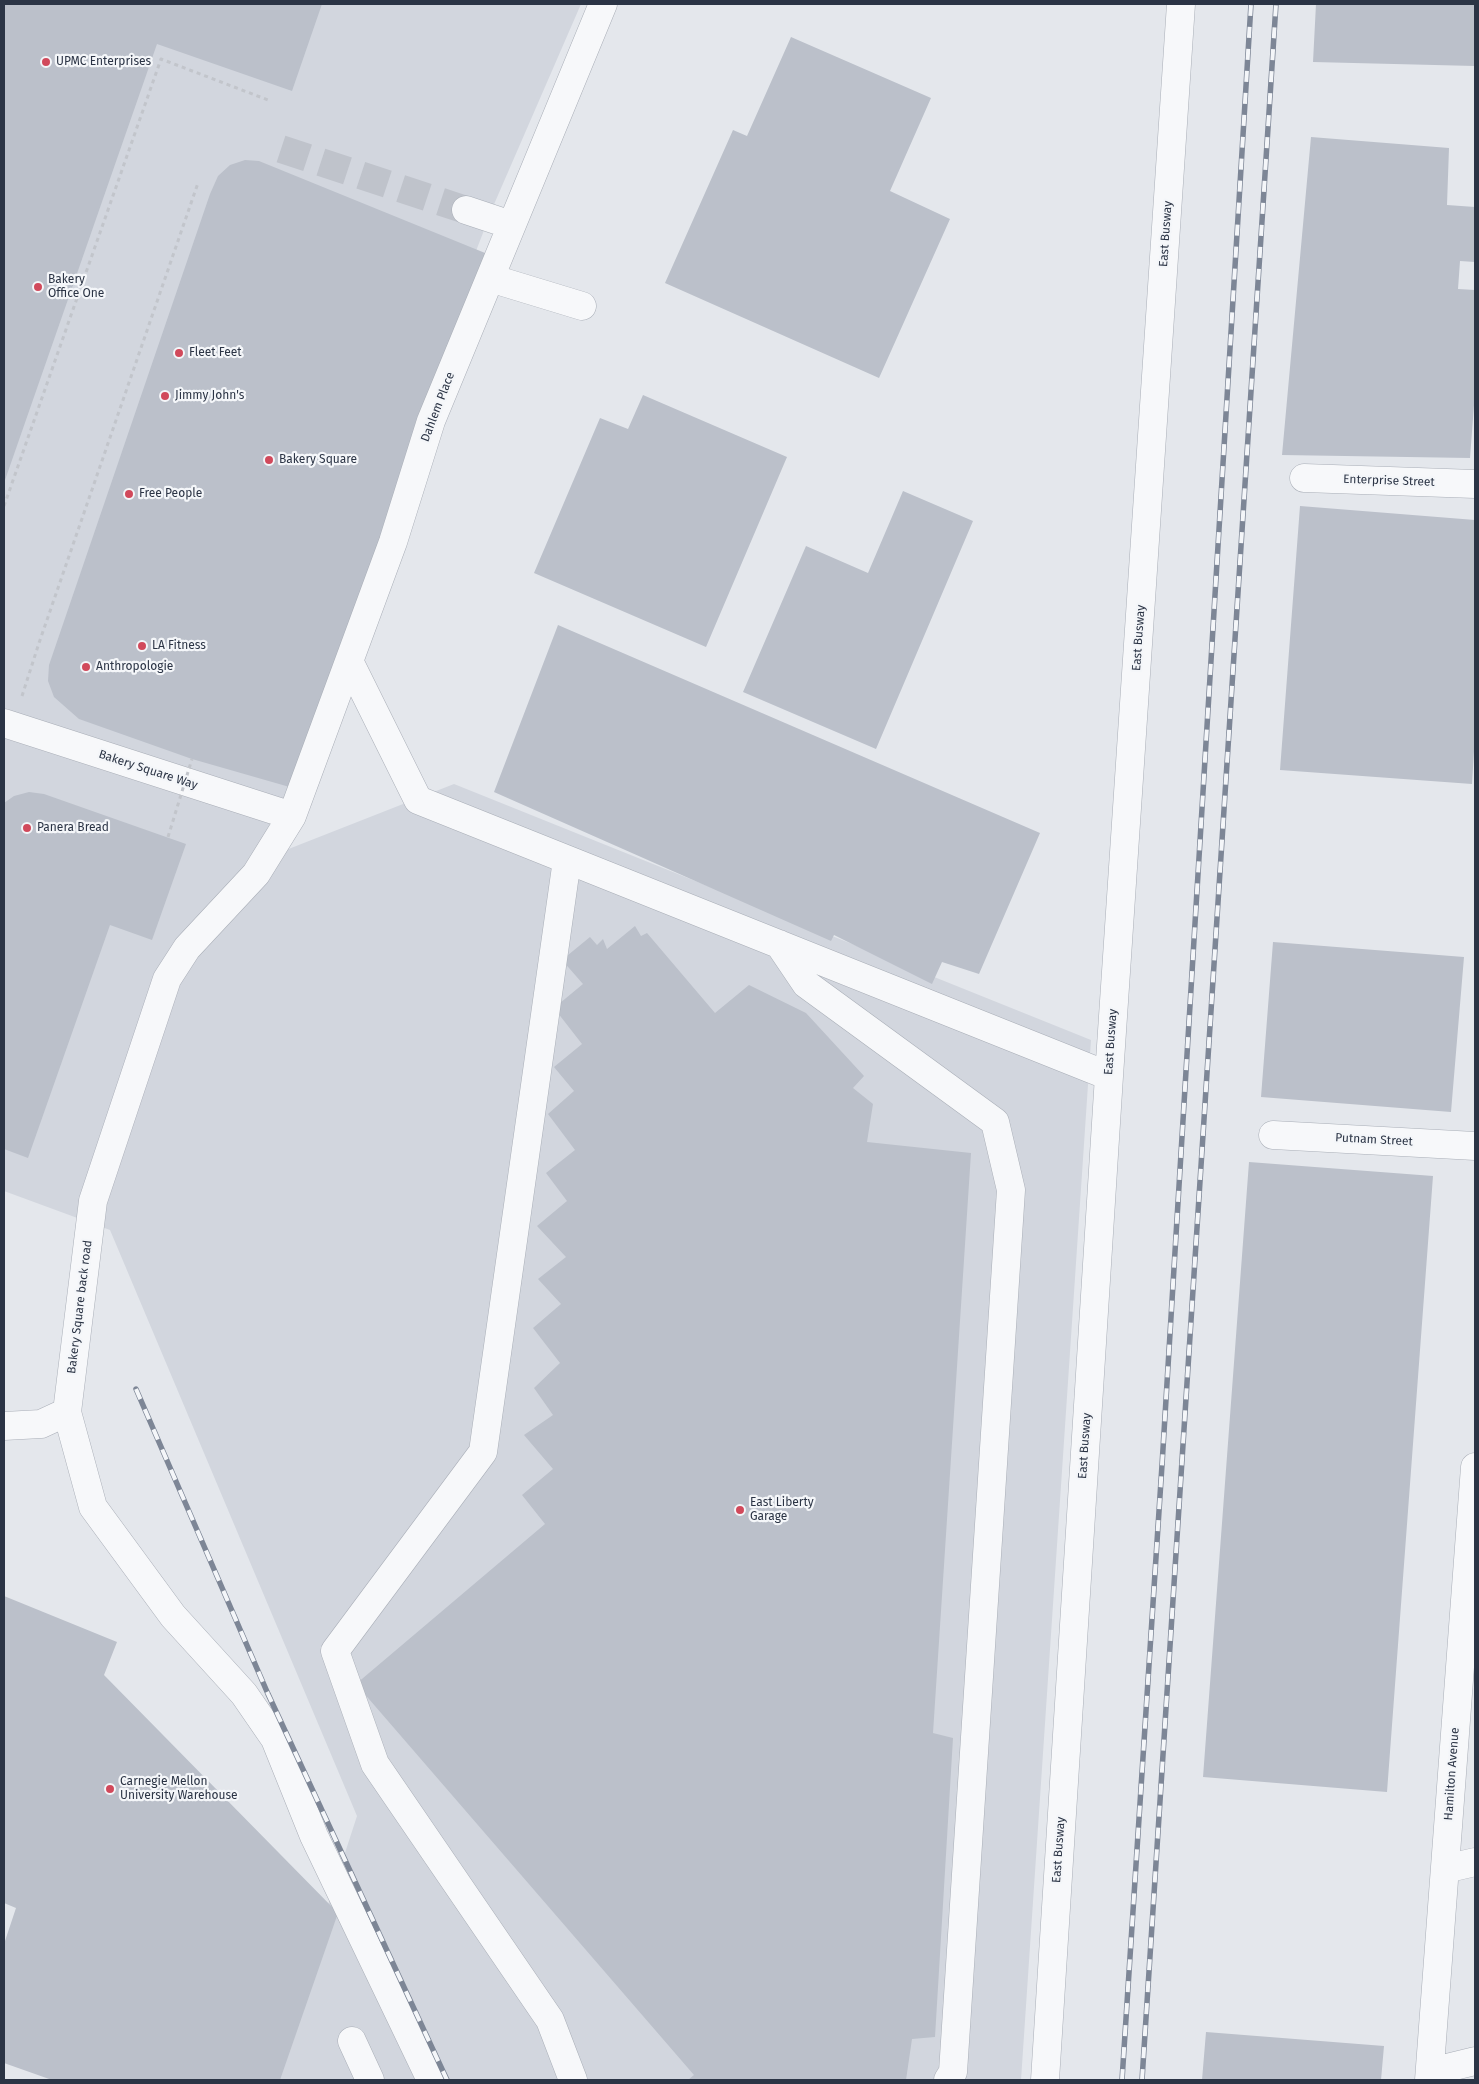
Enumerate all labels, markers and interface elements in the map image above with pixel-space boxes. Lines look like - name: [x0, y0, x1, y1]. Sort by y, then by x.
- place label: UPMC Enterprises: [56, 55, 151, 69]
- marker: UPMC Enterprises: [40, 56, 52, 68]
- street label: East Busway: [1157, 200, 1175, 268]
- place label: Bakery Office One: [48, 273, 104, 301]
- marker: Bakery Office One: [32, 281, 44, 293]
- place label: Fleet Feet: [189, 346, 242, 360]
- marker: Fleet Feet: [173, 347, 185, 359]
- street label: Dahlem Place: [418, 370, 458, 444]
- place label: Jimmy John's: [175, 389, 244, 403]
- marker: Jimmy John's: [159, 390, 171, 402]
- place label: Bakery Square: [279, 453, 357, 467]
- marker: Bakery Square: [263, 454, 275, 466]
- street label: Enterprise Street: [1343, 472, 1435, 490]
- place label: Free People: [139, 487, 202, 501]
- marker: Free People: [123, 488, 135, 500]
- street label: East Busway: [1130, 604, 1148, 672]
- place label: LA Fitness: [152, 639, 206, 653]
- marker: LA Fitness: [136, 640, 148, 652]
- place label: Anthropologie: [96, 660, 173, 674]
- marker: Anthropologie: [80, 661, 92, 673]
- street label: Bakery Square Way: [97, 747, 199, 793]
- place label: Panera Bread: [37, 821, 109, 835]
- marker: Panera Bread: [21, 822, 33, 834]
- street label: East Busway: [1102, 1008, 1120, 1076]
- street label: Putnam Street: [1335, 1131, 1413, 1149]
- street label: Bakery Square back road: [65, 1239, 95, 1375]
- street label: East Busway: [1076, 1412, 1094, 1480]
- place label: East Liberty Garage: [750, 1496, 814, 1524]
- marker: East Liberty Garage: [734, 1504, 746, 1516]
- street label: Hamilton Avenue: [1442, 1727, 1462, 1821]
- place label: Carnegie Mellon University Warehouse: [120, 1775, 238, 1803]
- marker: Carnegie Mellon University Warehouse: [104, 1783, 116, 1795]
- street label: East Busway: [1050, 1816, 1068, 1884]

